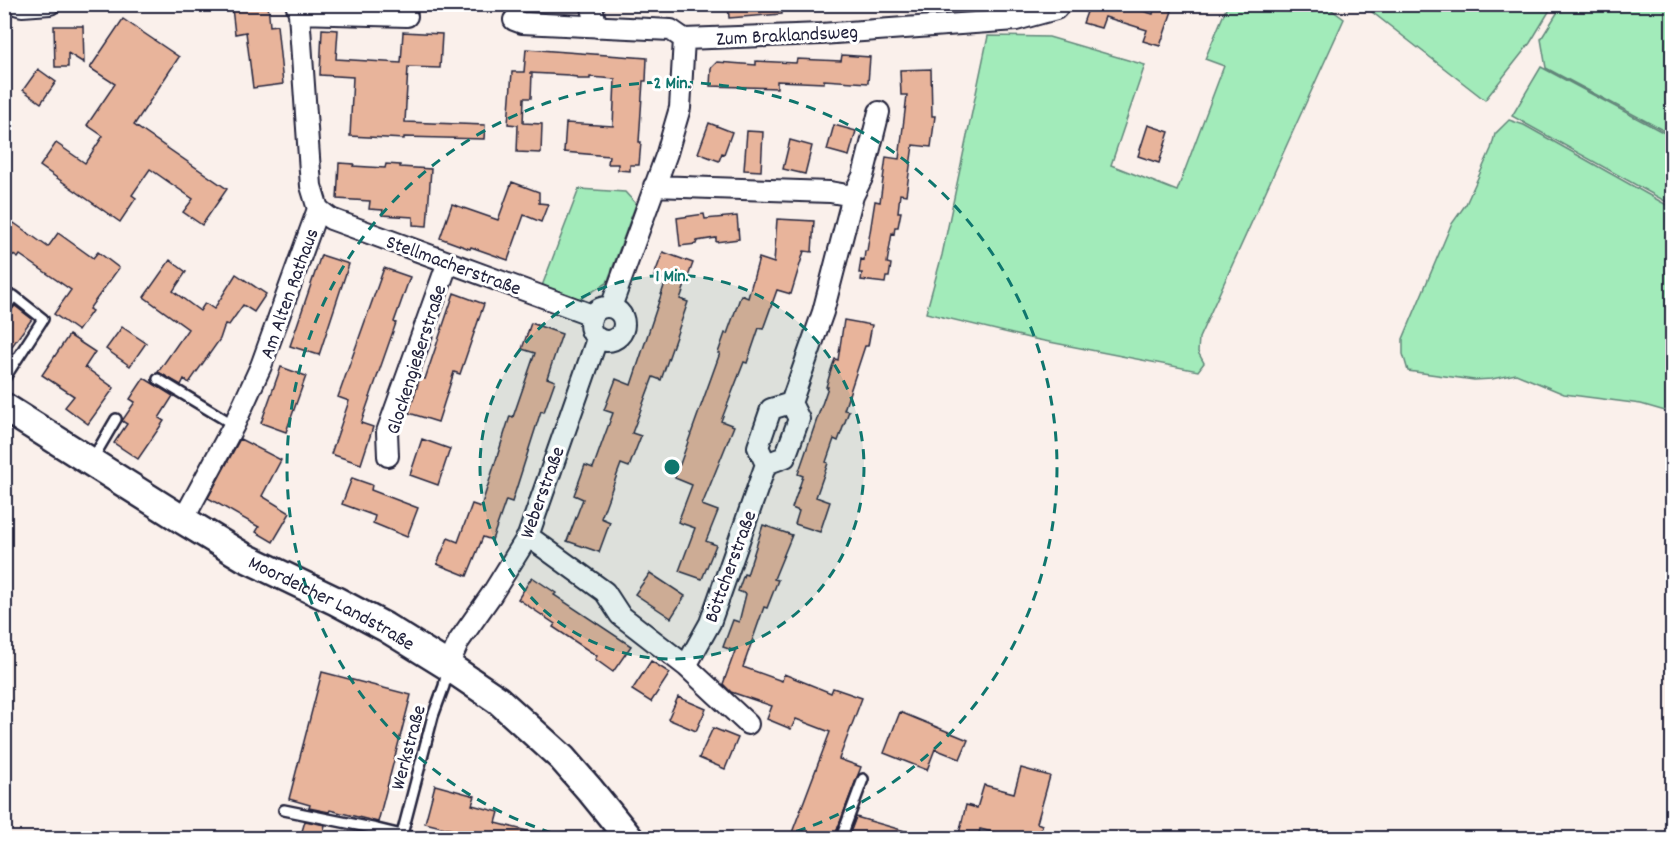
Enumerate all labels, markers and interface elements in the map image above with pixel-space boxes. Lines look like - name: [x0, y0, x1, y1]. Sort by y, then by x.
- street label: Zum Braklandsweg: [716, 19, 859, 55]
- text: 2 Min.: [653, 72, 691, 97]
- street label: Am Alten Rathaus: [254, 225, 327, 363]
- street label: Stellmacherstraße: [381, 229, 525, 304]
- text: 1 Min.: [655, 265, 689, 290]
- street label: Glockengießerstraße: [380, 281, 455, 438]
- street label: Weberstraße: [514, 443, 573, 543]
- centre of rings: [662, 457, 682, 477]
- street label: Böttcherstraße: [699, 507, 765, 627]
- street label: Moordeicher Landstraße: [243, 550, 419, 659]
- street label: Werkstraße: [385, 702, 435, 793]

